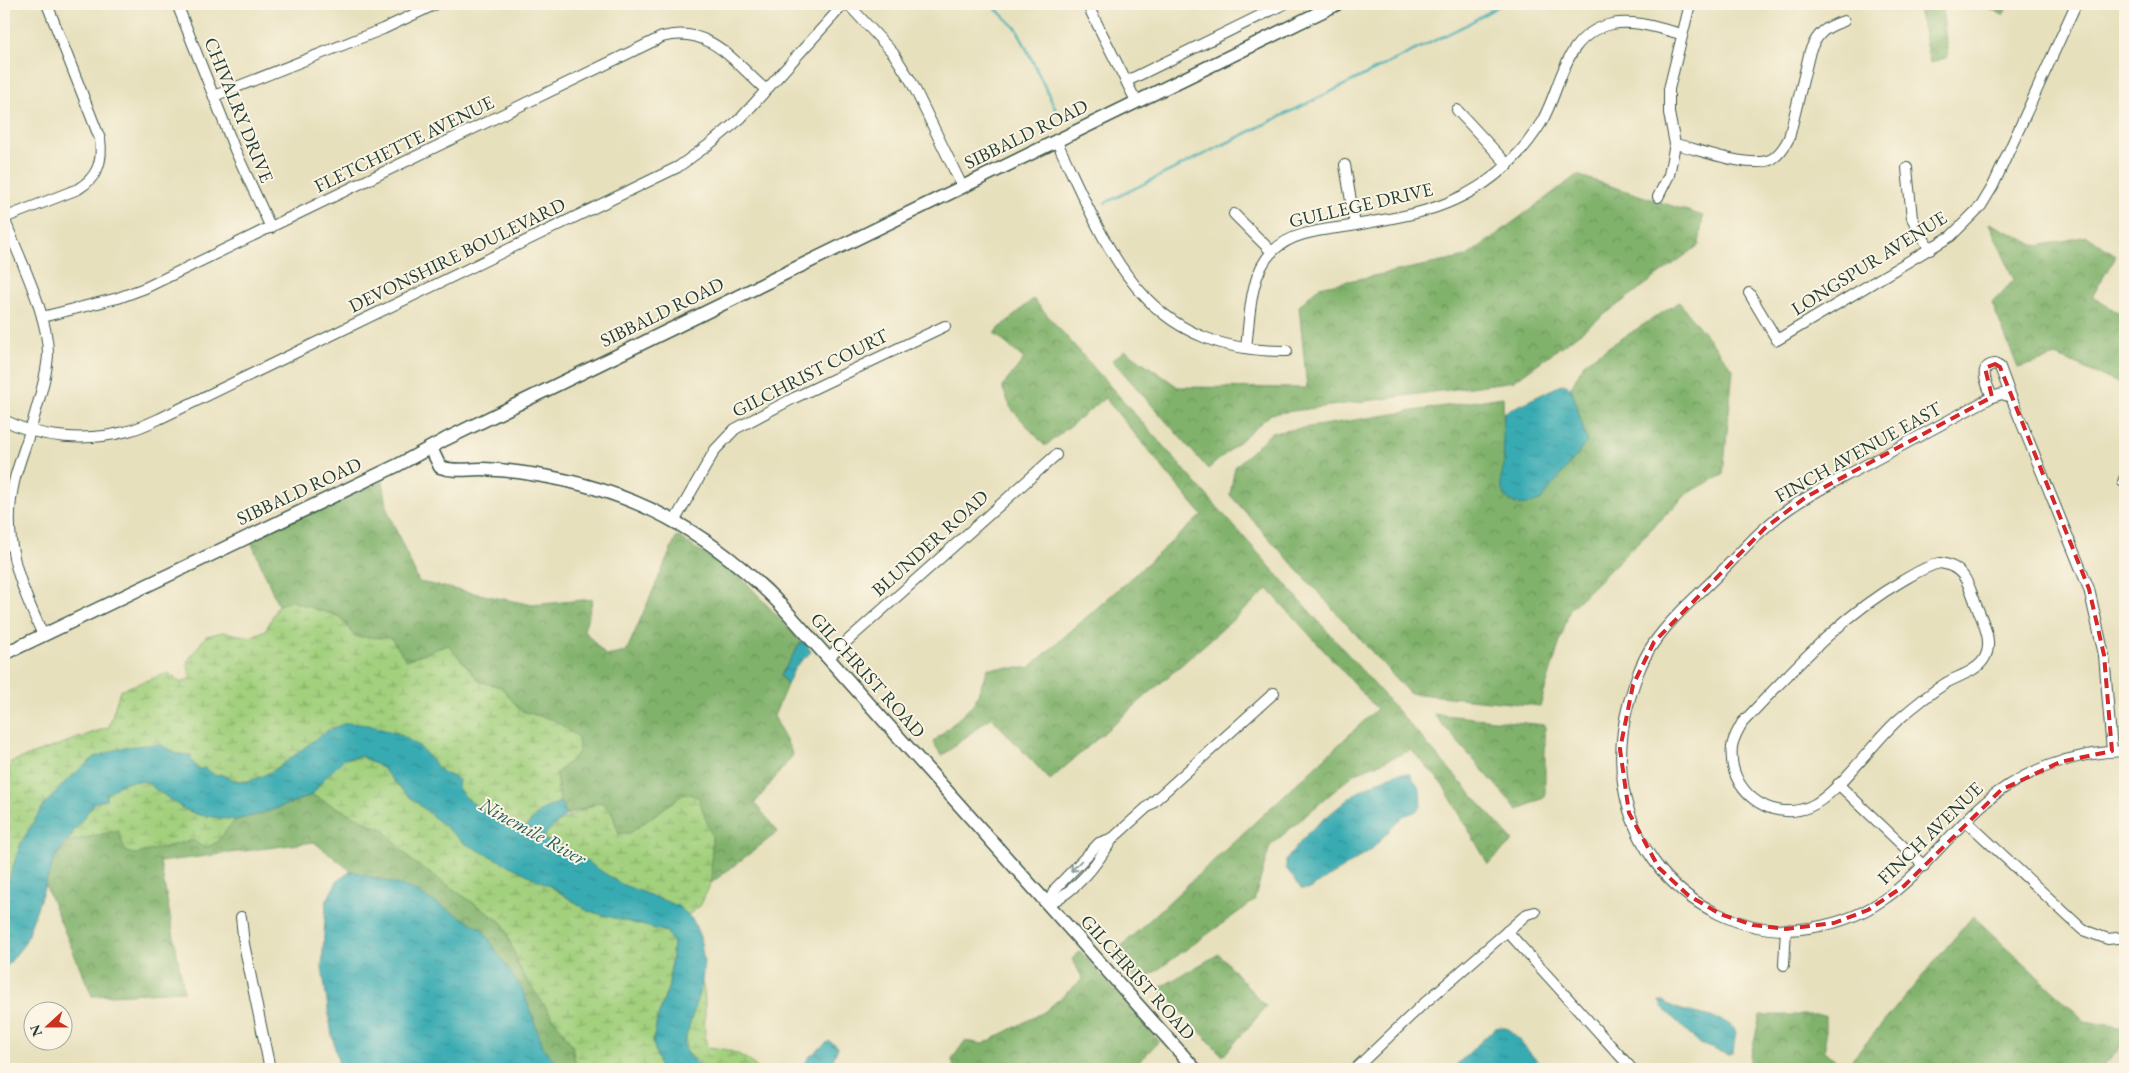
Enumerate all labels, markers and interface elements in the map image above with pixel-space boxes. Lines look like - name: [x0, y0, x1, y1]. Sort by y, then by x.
- street label: CHIVALRY DRIVE: [198, 34, 280, 187]
- street label: FLETCHETTE AVENUE: [310, 89, 498, 198]
- street label: SIBBALD ROAD: [960, 93, 1092, 175]
- street label: GULLEGE DRIVE: [1287, 176, 1436, 234]
- street label: DEVONSHIRE BOULEVARD: [344, 192, 570, 318]
- street label: LONGSPUR AVENUE: [1786, 205, 1952, 321]
- street label: SIBBALD ROAD: [596, 271, 728, 353]
- street label: GILCHRIST COURT: [728, 323, 893, 423]
- street label: FINCH AVENUE EAST: [1770, 396, 1946, 508]
- street label: SIBBALD ROAD: [233, 451, 365, 531]
- street label: BLUNDER ROAD: [866, 484, 994, 602]
- street label: GILCHRIST ROAD: [805, 607, 931, 743]
- street label: FINCH AVENUE: [1872, 776, 1988, 890]
- water label: Ninemile River: [474, 790, 592, 872]
- one-way arrow: [1070, 860, 1082, 872]
- street label: GILCHRIST ROAD: [1075, 909, 1201, 1045]
- north arrow: [22, 1000, 72, 1050]
- text: N: [25, 1022, 46, 1039]

